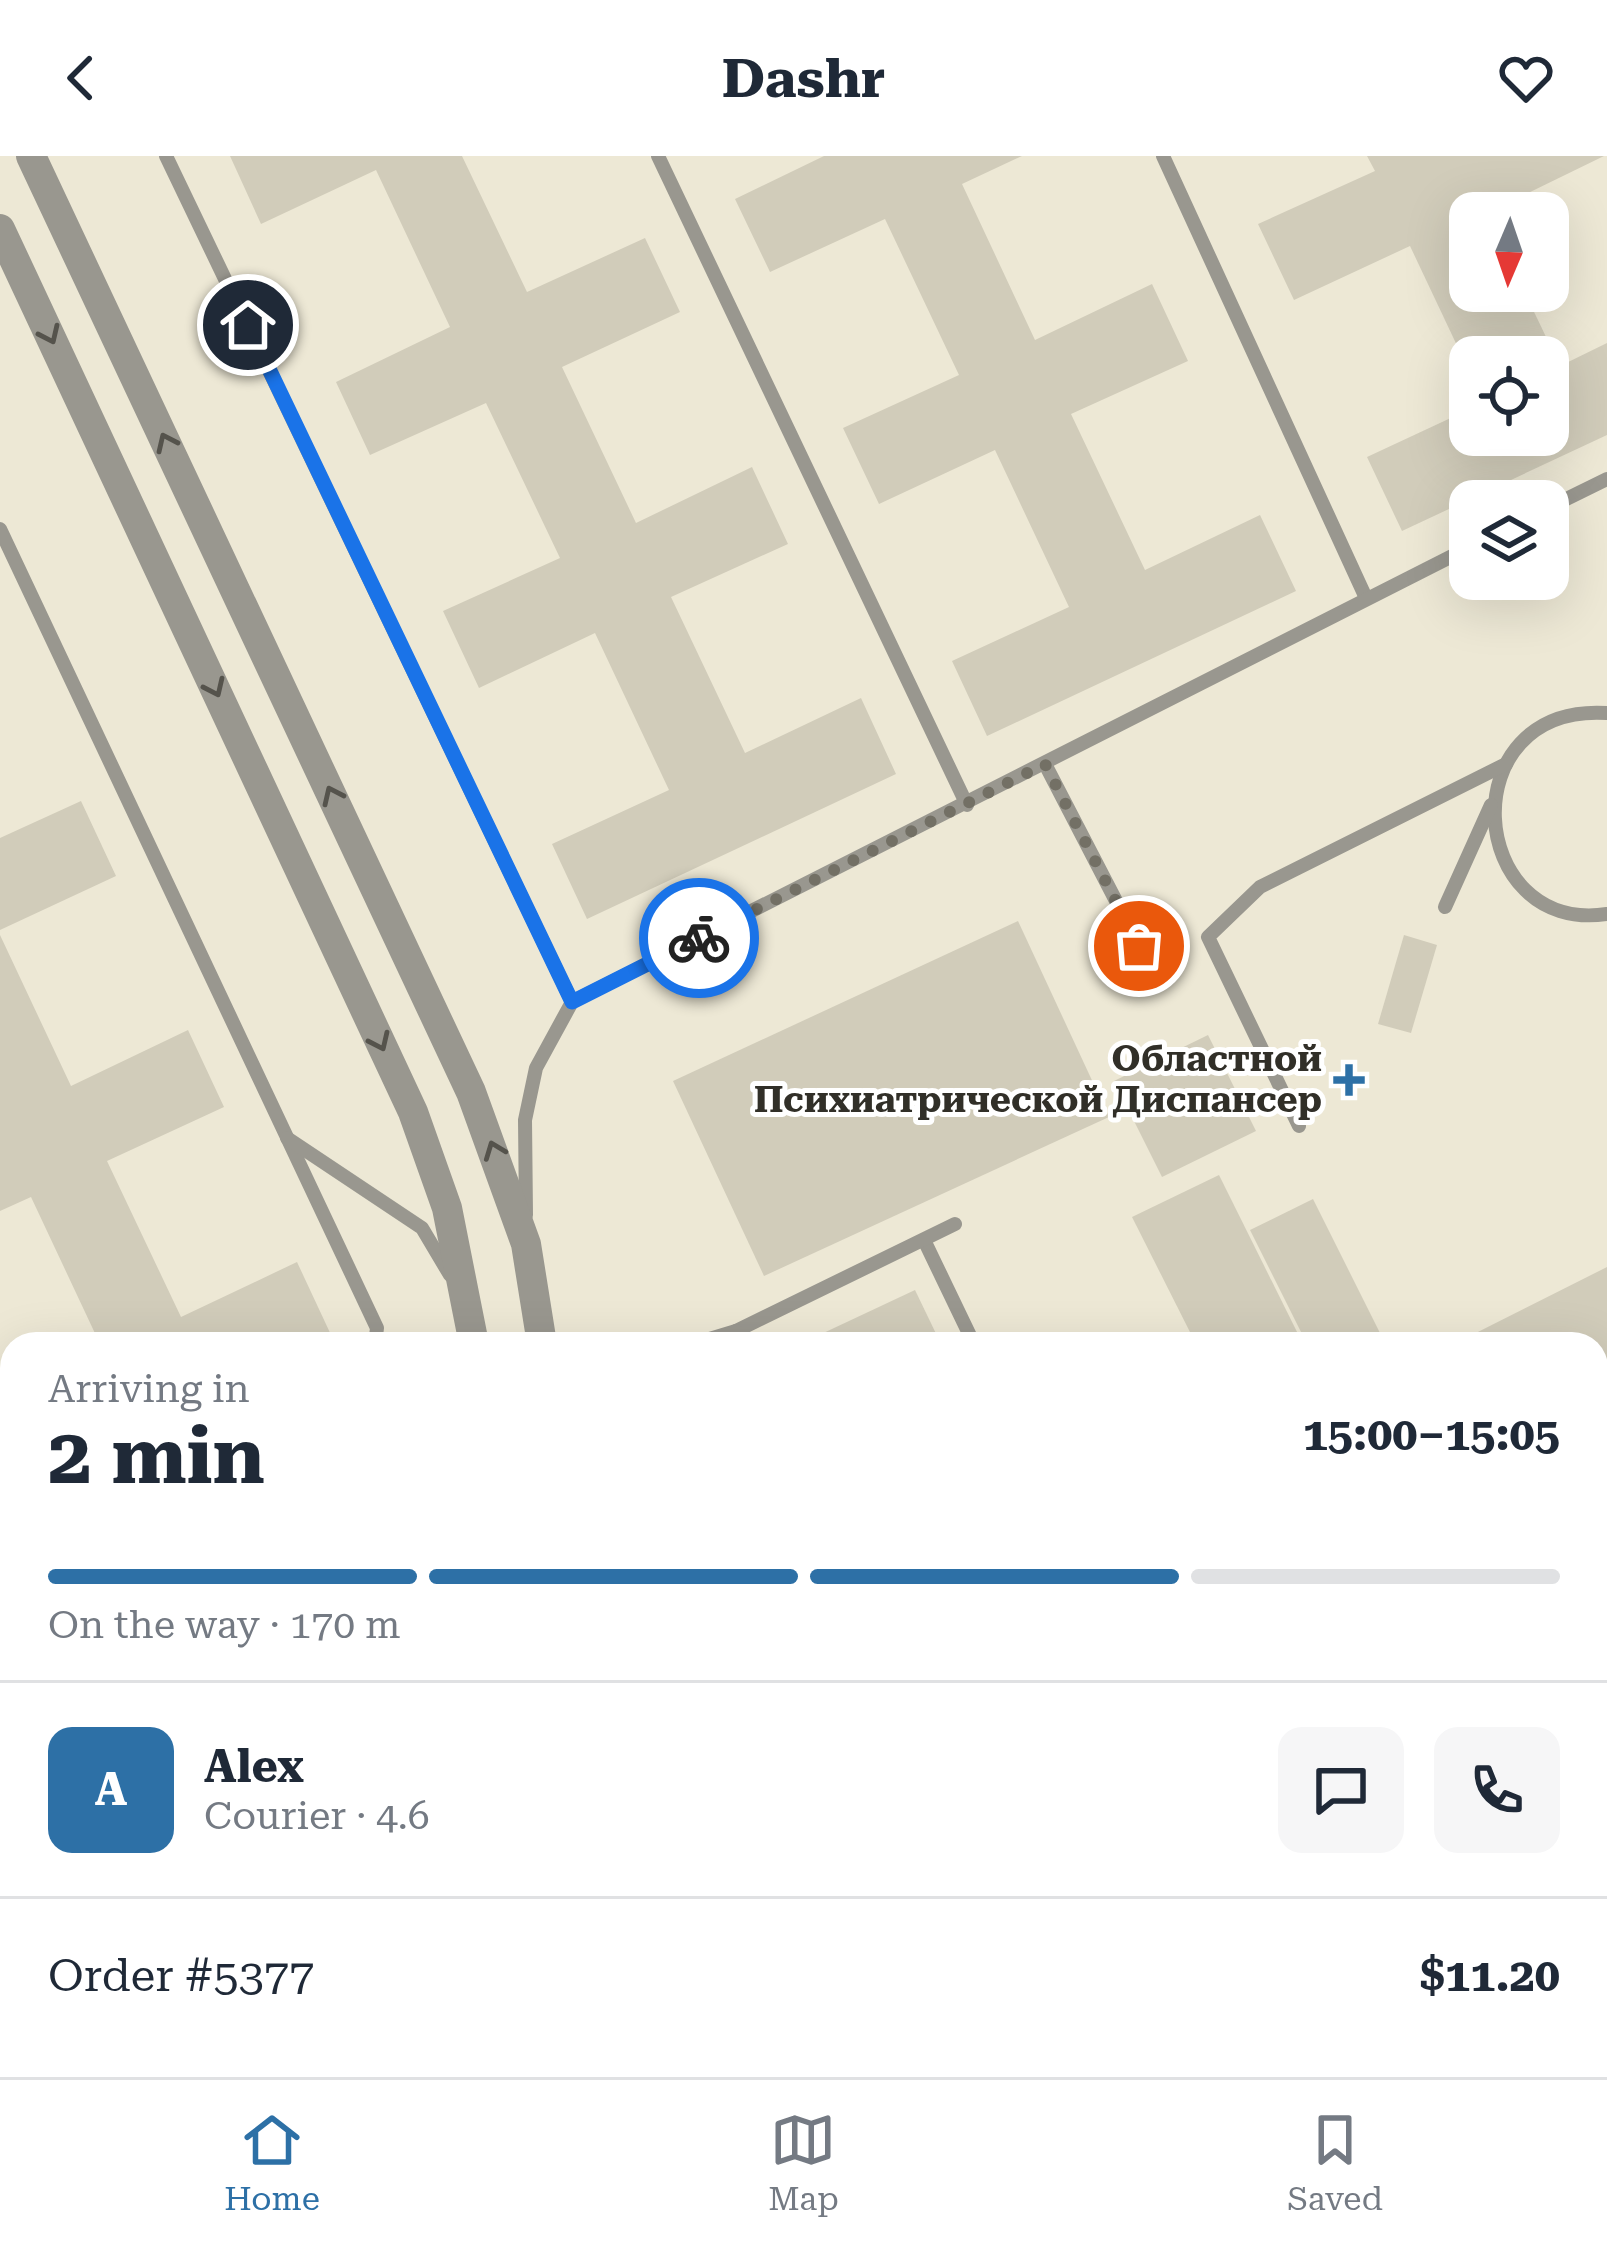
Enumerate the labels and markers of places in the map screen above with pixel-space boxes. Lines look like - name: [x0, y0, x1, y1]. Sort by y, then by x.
- pin: [197, 274, 299, 376]
- pin: [1088, 895, 1190, 997]
- place label: Областной Психиатрической Диспансер: [754, 1038, 1322, 1121]
- marker: Областной Психиатрической Диспансер: [1333, 1064, 1365, 1096]

